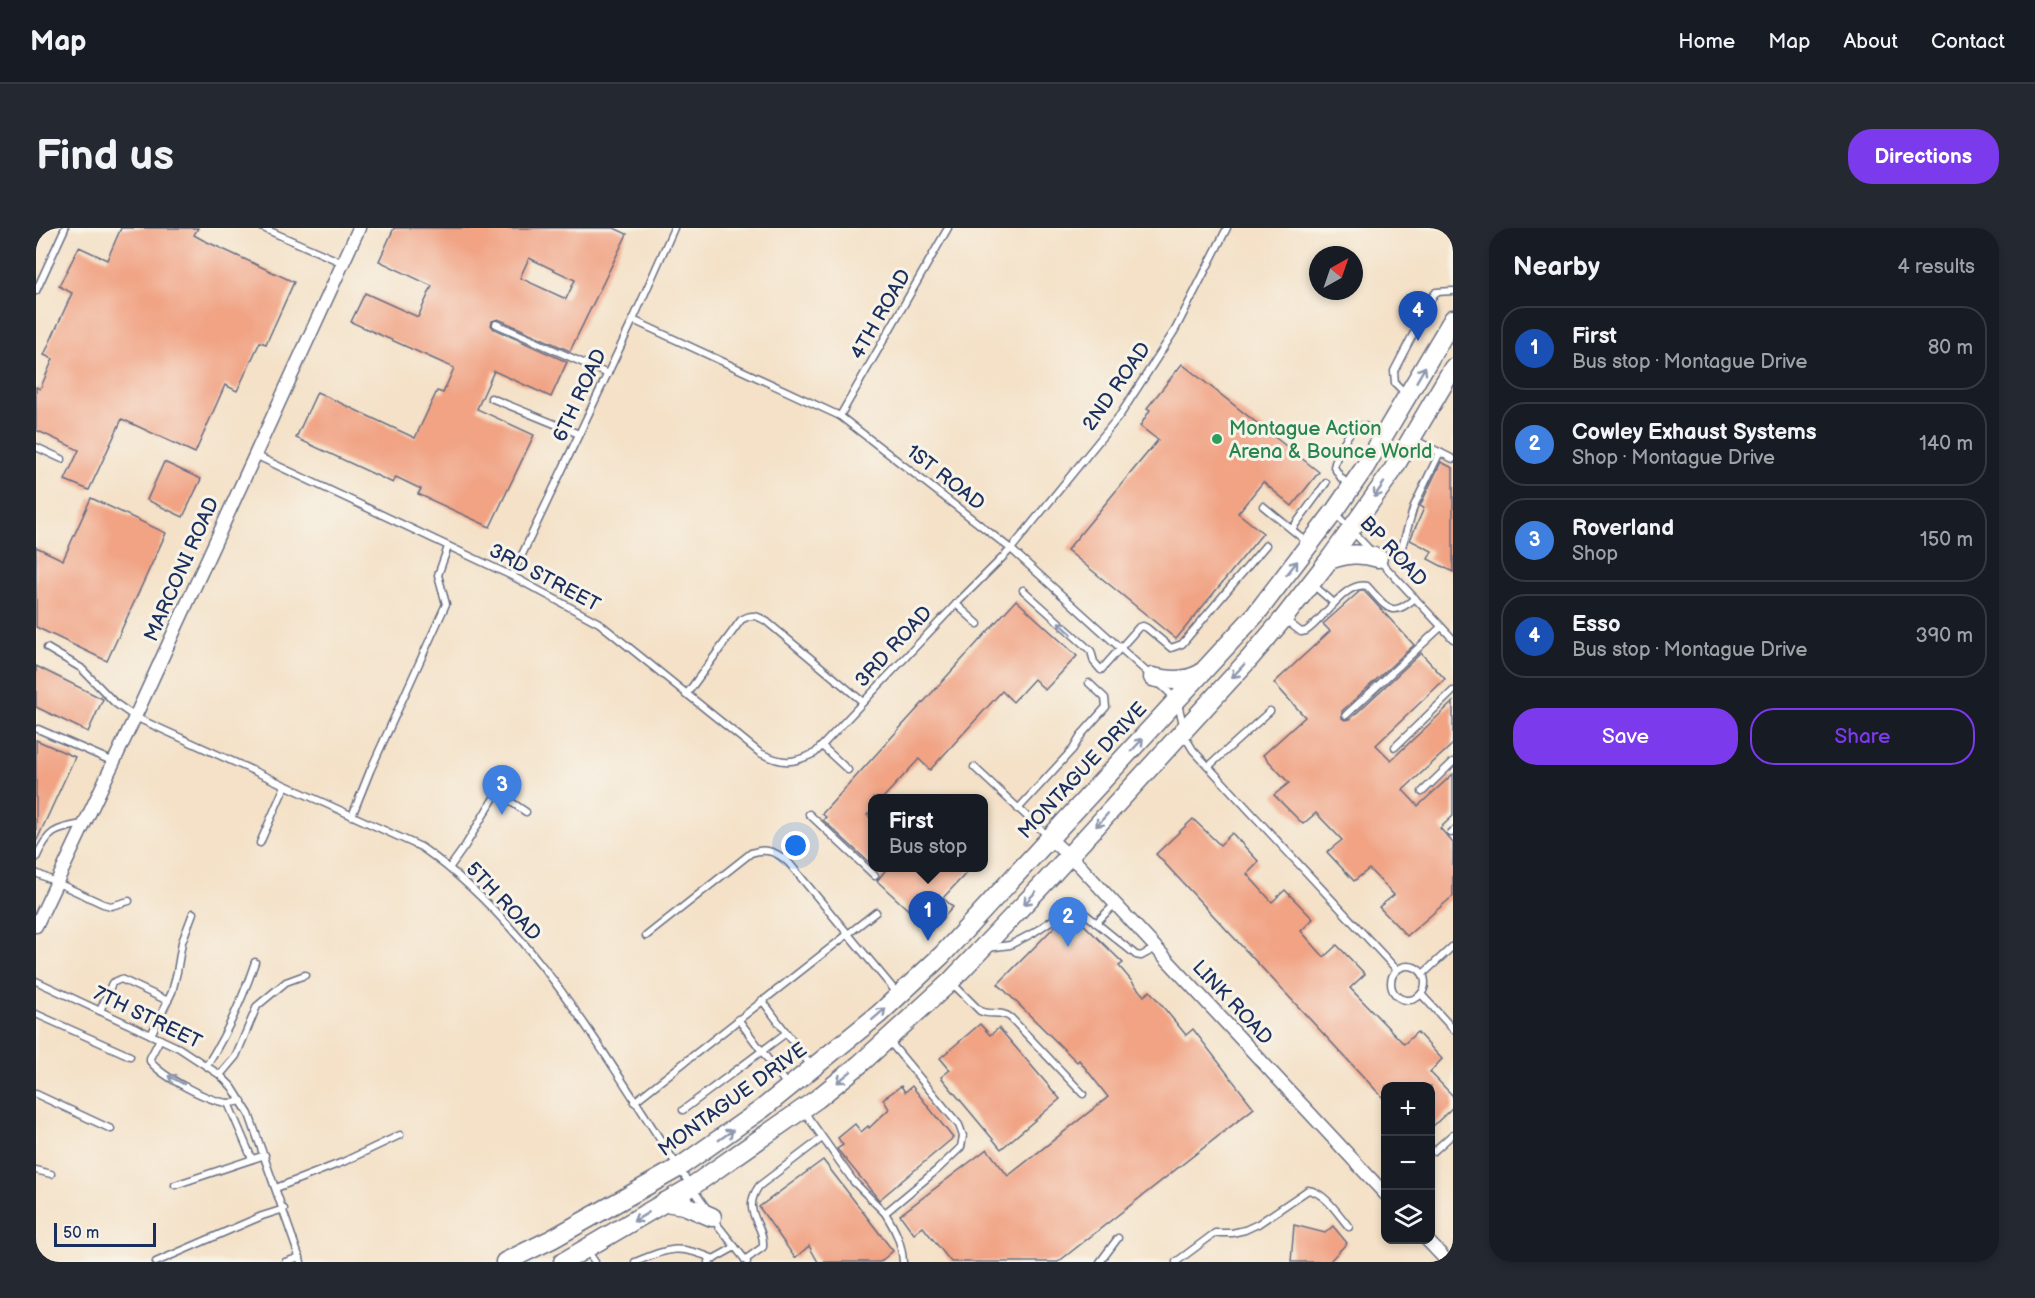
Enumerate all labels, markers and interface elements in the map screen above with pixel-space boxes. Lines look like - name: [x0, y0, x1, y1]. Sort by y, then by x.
- text: Map: [30, 25, 86, 58]
- text: Home: [1678, 29, 1735, 54]
- text: Map: [1768, 29, 1810, 54]
- text: About: [1843, 29, 1898, 54]
- text: Contact: [1931, 29, 2005, 54]
- button: Directions: [1848, 129, 1999, 184]
- text: Find us: [36, 131, 174, 182]
- north arrow: [1309, 246, 1363, 300]
- text: Nearby: [1513, 252, 1600, 283]
- text: 4 results: [1897, 255, 1975, 279]
- street label: 4TH ROAD: [845, 265, 916, 364]
- pin: 4: [1398, 291, 1438, 341]
- text: First: [1572, 323, 1617, 350]
- text: 1: [1530, 336, 1539, 360]
- text: 80 m: [1928, 336, 1973, 360]
- street label: 2ND ROAD: [1078, 338, 1156, 435]
- street label: 6TH ROAD: [548, 345, 612, 446]
- text: Bus stop · Montague Drive: [1572, 350, 1807, 374]
- one-way arrow: [1416, 366, 1428, 383]
- place label: Montague Action Arena & Bounce World: [1229, 417, 1432, 464]
- text: Cowley Exhaust Systems: [1572, 419, 1817, 446]
- marker: Montague Action Arena & Bounce World: [1210, 432, 1224, 446]
- text: 2: [1529, 432, 1540, 456]
- text: 140 m: [1919, 432, 1973, 456]
- street label: 1ST ROAD: [902, 440, 989, 516]
- text: Shop · Montague Drive: [1572, 446, 1775, 470]
- one-way arrow: [1373, 481, 1385, 498]
- street label: MARCONI ROAD: [139, 494, 224, 645]
- street label: BP ROAD: [1355, 512, 1432, 592]
- text: Roverland: [1572, 515, 1674, 542]
- text: 3: [1529, 528, 1540, 552]
- text: 150 m: [1920, 528, 1973, 552]
- street label: 3RD STREET: [485, 539, 604, 617]
- text: Shop: [1572, 542, 1618, 566]
- one-way arrow: [1286, 560, 1298, 576]
- street label: 3RD ROAD: [850, 601, 937, 692]
- text: Esso: [1572, 611, 1621, 638]
- one-way arrow: [1058, 621, 1073, 635]
- text: 4: [1529, 624, 1540, 648]
- text: 390 m: [1915, 624, 1973, 648]
- text: Bus stop · Montague Drive: [1572, 638, 1807, 662]
- one-way arrow: [1231, 664, 1245, 679]
- street label: MONTAGUE DRIVE: [1013, 697, 1152, 844]
- button: Save: [1513, 708, 1738, 765]
- button: Share: [1750, 708, 1975, 765]
- one-way arrow: [1130, 738, 1144, 753]
- pin: 3: [482, 766, 522, 815]
- popup: [868, 794, 988, 872]
- text: First: [889, 808, 934, 835]
- one-way arrow: [1095, 812, 1109, 827]
- your location: [781, 831, 810, 860]
- text: Bus stop: [889, 835, 967, 859]
- street label: 5TH ROAD: [461, 857, 546, 946]
- one-way arrow: [1023, 891, 1037, 906]
- pin: 1: [908, 892, 948, 941]
- pin: 2: [1048, 898, 1088, 947]
- street label: LINK ROAD: [1187, 955, 1277, 1050]
- street label: 7TH STREET: [89, 981, 206, 1055]
- one-way arrow: [871, 1007, 886, 1021]
- street label: MONTAGUE DRIVE: [654, 1038, 812, 1162]
- one-way arrow: [836, 1071, 852, 1084]
- one-way arrow: [167, 1074, 185, 1085]
- map controls: [1381, 1082, 1435, 1244]
- button: +: [1381, 1082, 1435, 1136]
- one-way arrow: [717, 1129, 733, 1141]
- button: −: [1381, 1136, 1435, 1190]
- button: layers: [1381, 1190, 1435, 1244]
- one-way arrow: [632, 1211, 649, 1223]
- scale bar: [54, 1220, 156, 1248]
- text: 50 m: [63, 1224, 99, 1243]

